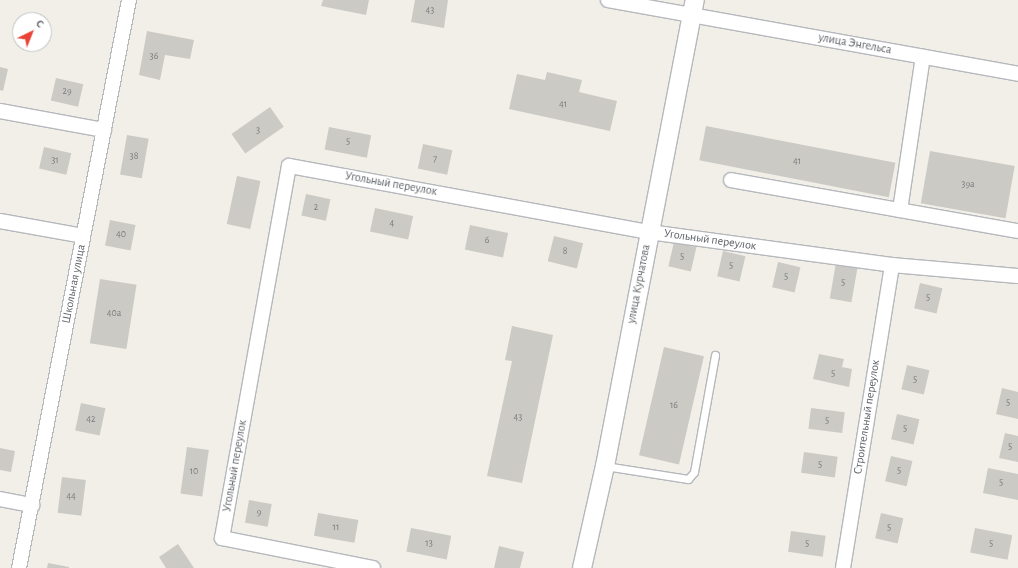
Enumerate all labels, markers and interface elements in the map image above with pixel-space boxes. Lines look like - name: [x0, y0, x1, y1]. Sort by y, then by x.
- house number: 43: [426, 5, 434, 17]
- north arrow: [12, 12, 52, 52]
- text: С: [34, 17, 46, 30]
- street label: улица Энгельса: [817, 30, 893, 58]
- house number: 36: [150, 51, 158, 63]
- house number: 29: [62, 86, 72, 98]
- house number: 41: [559, 99, 567, 111]
- house number: 3: [256, 125, 260, 137]
- house number: 5: [346, 136, 350, 148]
- house number: 38: [130, 151, 138, 163]
- house number: 7: [433, 154, 437, 166]
- house number: 31: [51, 155, 59, 167]
- house number: 41: [793, 156, 801, 168]
- street label: Угольный переулок: [344, 169, 438, 199]
- house number: 39а: [961, 179, 975, 191]
- house number: 2: [314, 202, 318, 214]
- house number: 4: [390, 218, 394, 230]
- street label: Угольный переулок: [663, 226, 757, 254]
- house number: 40: [116, 229, 126, 241]
- house number: 6: [485, 235, 489, 247]
- street label: Школьная улица: [59, 243, 89, 325]
- street label: улица Курчатова: [624, 243, 654, 325]
- house number: 8: [563, 246, 567, 258]
- house number: 5: [680, 251, 684, 263]
- house number: 5: [729, 260, 733, 272]
- house number: 5: [784, 271, 788, 283]
- house number: 5: [841, 277, 845, 289]
- house number: 5: [926, 292, 930, 304]
- house number: 40а: [107, 308, 121, 320]
- street label: Строительный переулок: [851, 359, 883, 475]
- house number: 5: [831, 368, 835, 380]
- house number: 5: [913, 374, 917, 386]
- house number: 5: [1006, 397, 1010, 409]
- house number: 16: [670, 400, 678, 412]
- house number: 43: [514, 412, 522, 424]
- house number: 42: [86, 414, 96, 426]
- house number: 5: [825, 415, 829, 427]
- street label: Угольный переулок: [220, 419, 250, 513]
- house number: 5: [903, 423, 907, 435]
- house number: 5: [1008, 441, 1012, 453]
- house number: 5: [818, 459, 822, 471]
- house number: 5: [897, 465, 901, 477]
- house number: 10: [190, 466, 198, 478]
- house number: 5: [999, 477, 1003, 489]
- house number: 44: [66, 491, 76, 503]
- house number: 9: [257, 507, 261, 519]
- house number: 11: [333, 522, 339, 534]
- house number: 5: [887, 522, 891, 534]
- house number: 13: [425, 538, 433, 550]
- house number: 5: [805, 538, 809, 550]
- house number: 5: [989, 538, 993, 550]

